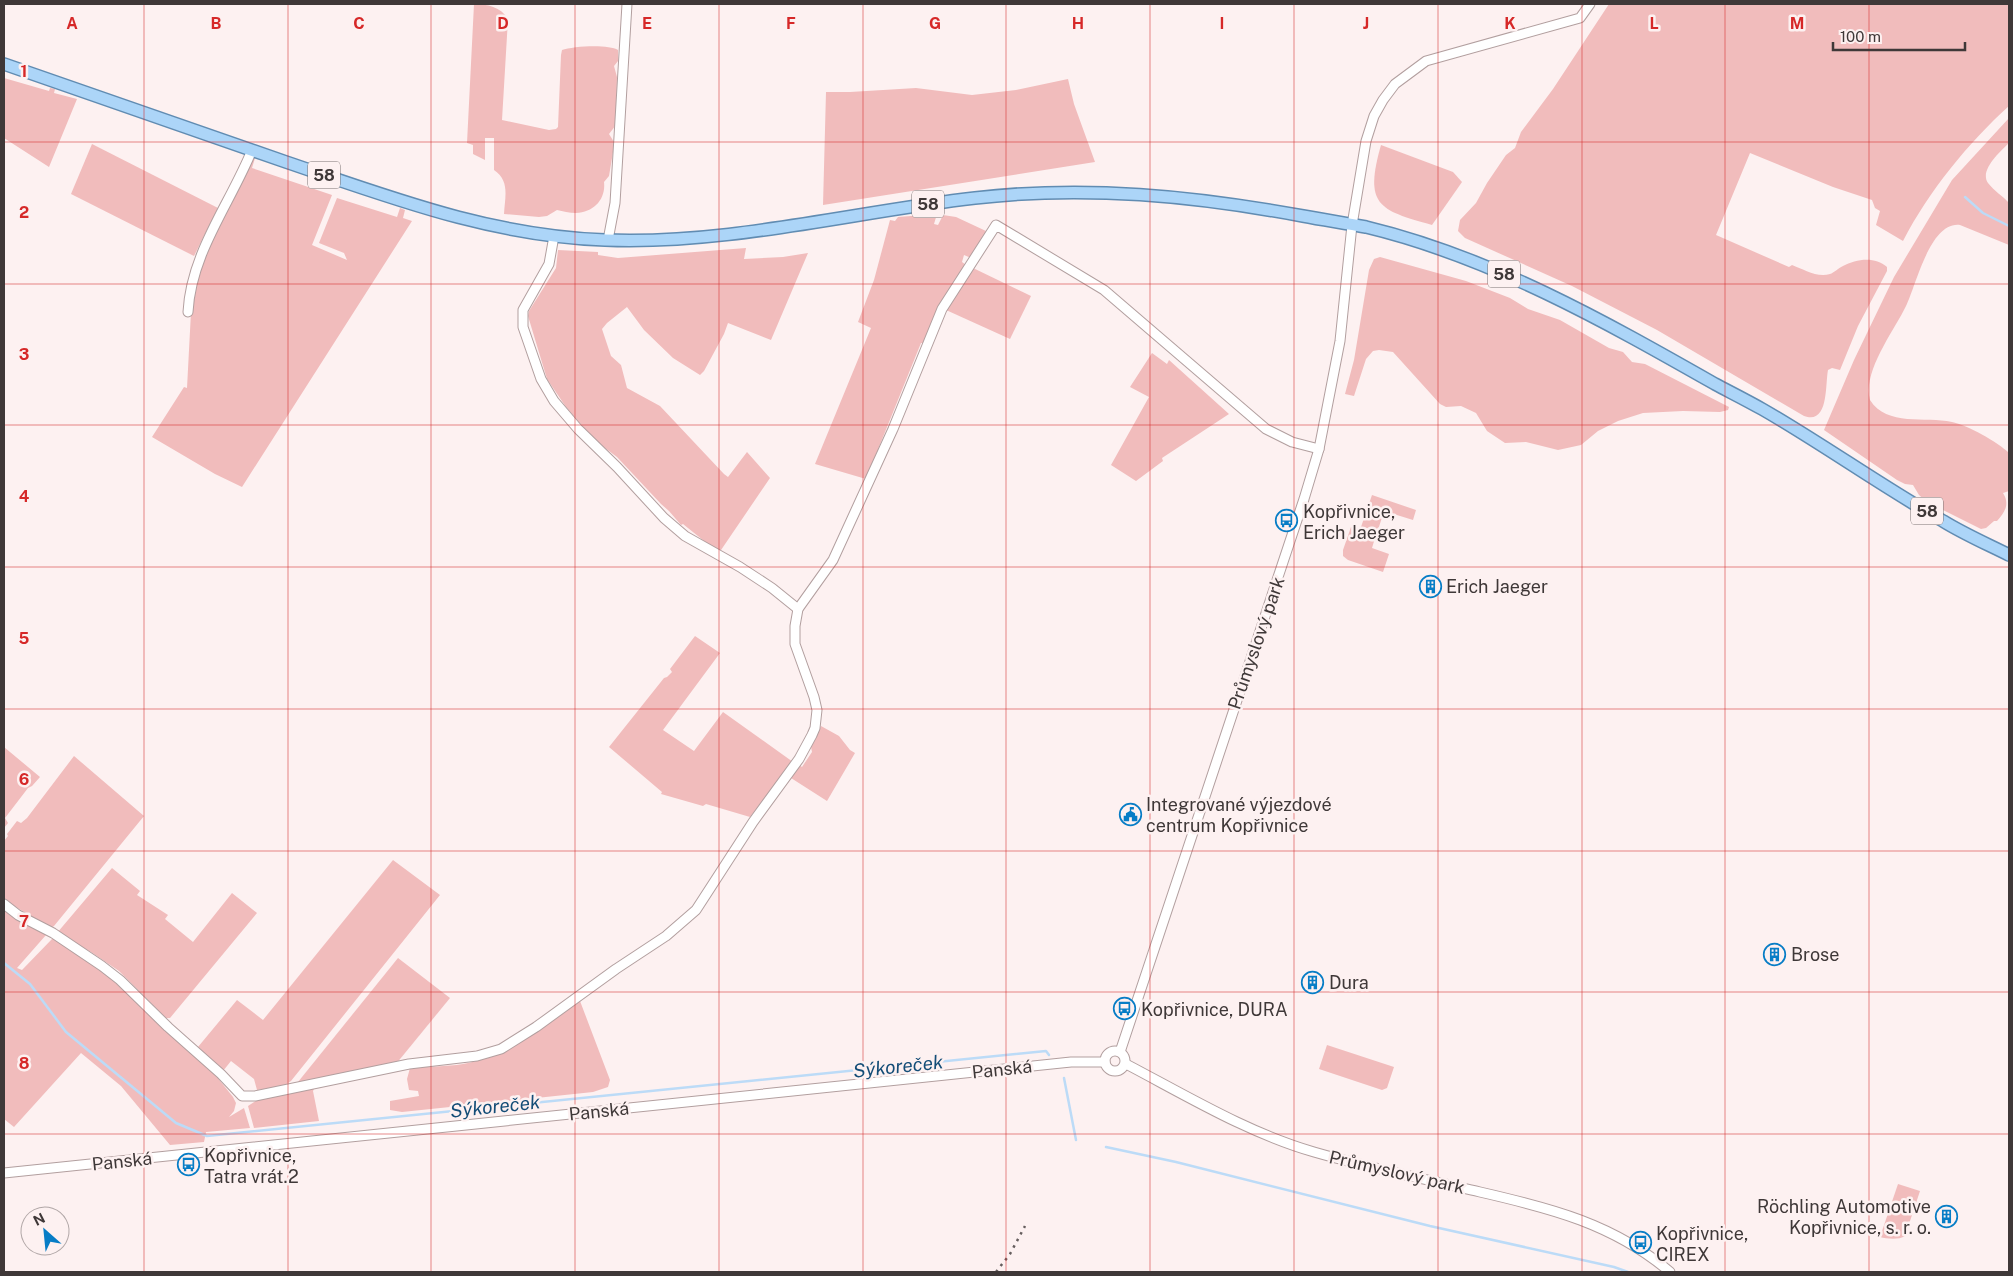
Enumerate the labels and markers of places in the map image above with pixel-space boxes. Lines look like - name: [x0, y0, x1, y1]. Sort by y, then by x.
- place label: Kopřivnice, Erich Jaeger: [1303, 501, 1405, 543]
- bus stop icon: Kopřivnice, Erich Jaeger: [1275, 509, 1299, 533]
- building icon: Erich Jaeger: [1418, 574, 1442, 598]
- place label: Erich Jaeger: [1446, 576, 1548, 597]
- place label: Integrované výjezdové centrum Kopřivnice: [1146, 794, 1332, 836]
- public building icon: Integrované výjezdové centrum Kopřivnice: [1118, 802, 1142, 826]
- building icon: Brose: [1763, 942, 1787, 966]
- place label: Brose: [1791, 944, 1839, 965]
- building icon: Dura: [1301, 970, 1325, 994]
- place label: Dura: [1329, 972, 1369, 993]
- bus stop icon: Kopřivnice, DURA: [1113, 997, 1137, 1021]
- place label: Kopřivnice, DURA: [1141, 999, 1288, 1020]
- place label: Kopřivnice, Tatra vrát.2: [204, 1145, 299, 1187]
- bus stop icon: Kopřivnice, Tatra vrát.2: [176, 1153, 200, 1177]
- place label: Röchling Automotive Kopřivnice, s. r. o.: [1757, 1196, 1931, 1238]
- building icon: Röchling Automotive Kopřivnice, s. r. o.: [1935, 1204, 1959, 1228]
- place label: Kopřivnice, CIREX: [1656, 1223, 1748, 1265]
- bus stop icon: Kopřivnice, CIREX: [1628, 1231, 1652, 1255]

